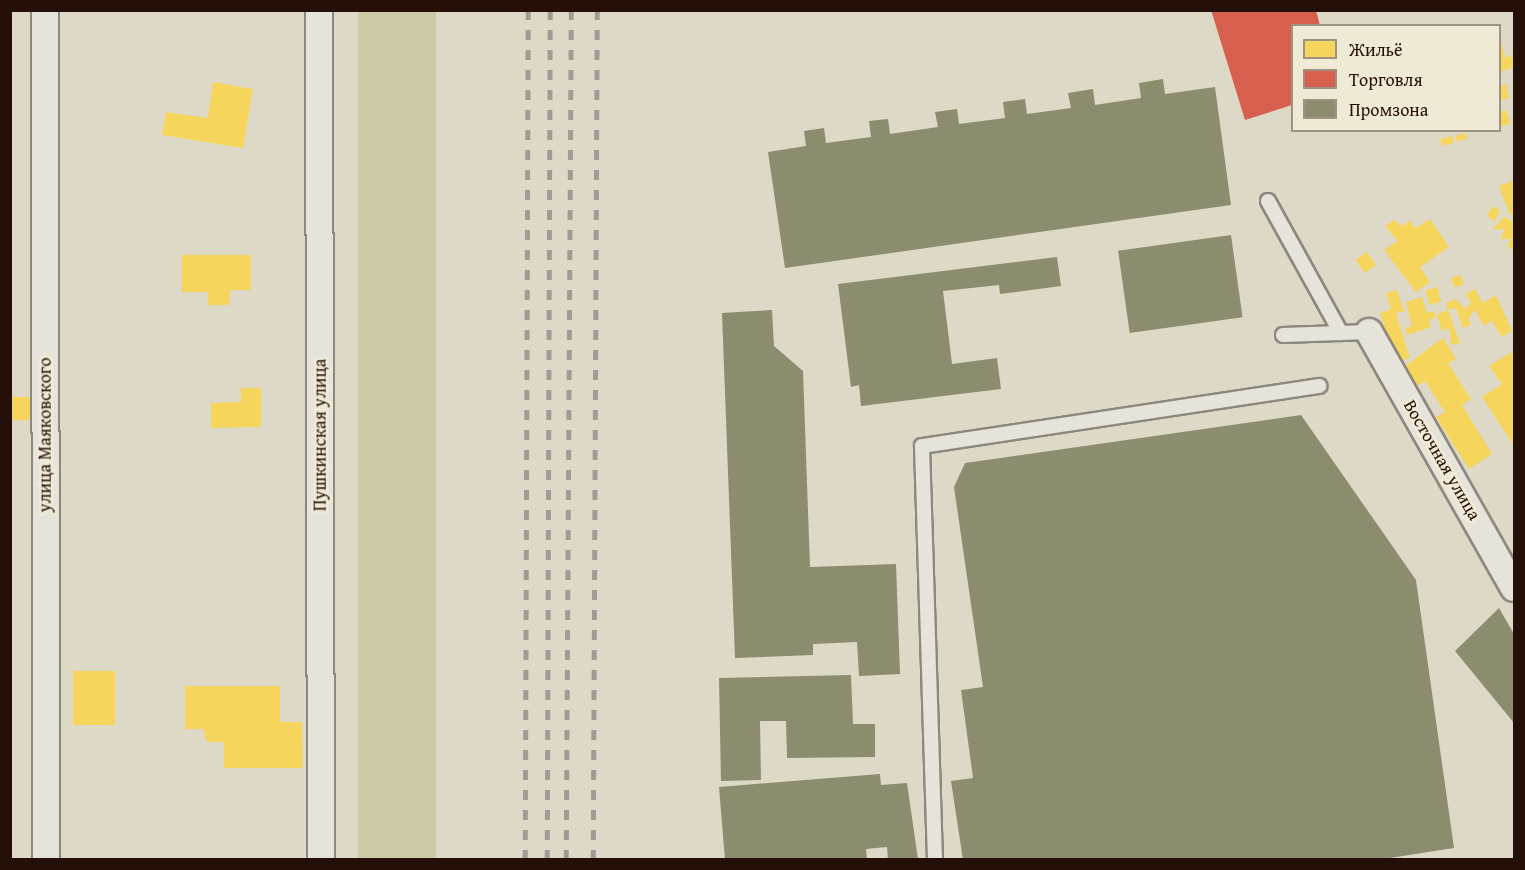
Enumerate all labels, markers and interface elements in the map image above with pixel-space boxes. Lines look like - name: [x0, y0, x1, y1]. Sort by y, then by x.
- legend: [1291, 24, 1501, 132]
- text: Жильё: [1349, 36, 1403, 63]
- text: Торговля: [1349, 66, 1423, 93]
- text: Промзона: [1349, 96, 1428, 123]
- street label: улица Маяковского: [34, 357, 56, 513]
- street label: Пушкинская улица: [309, 359, 331, 511]
- street label: Восточная улица: [1399, 396, 1485, 524]

